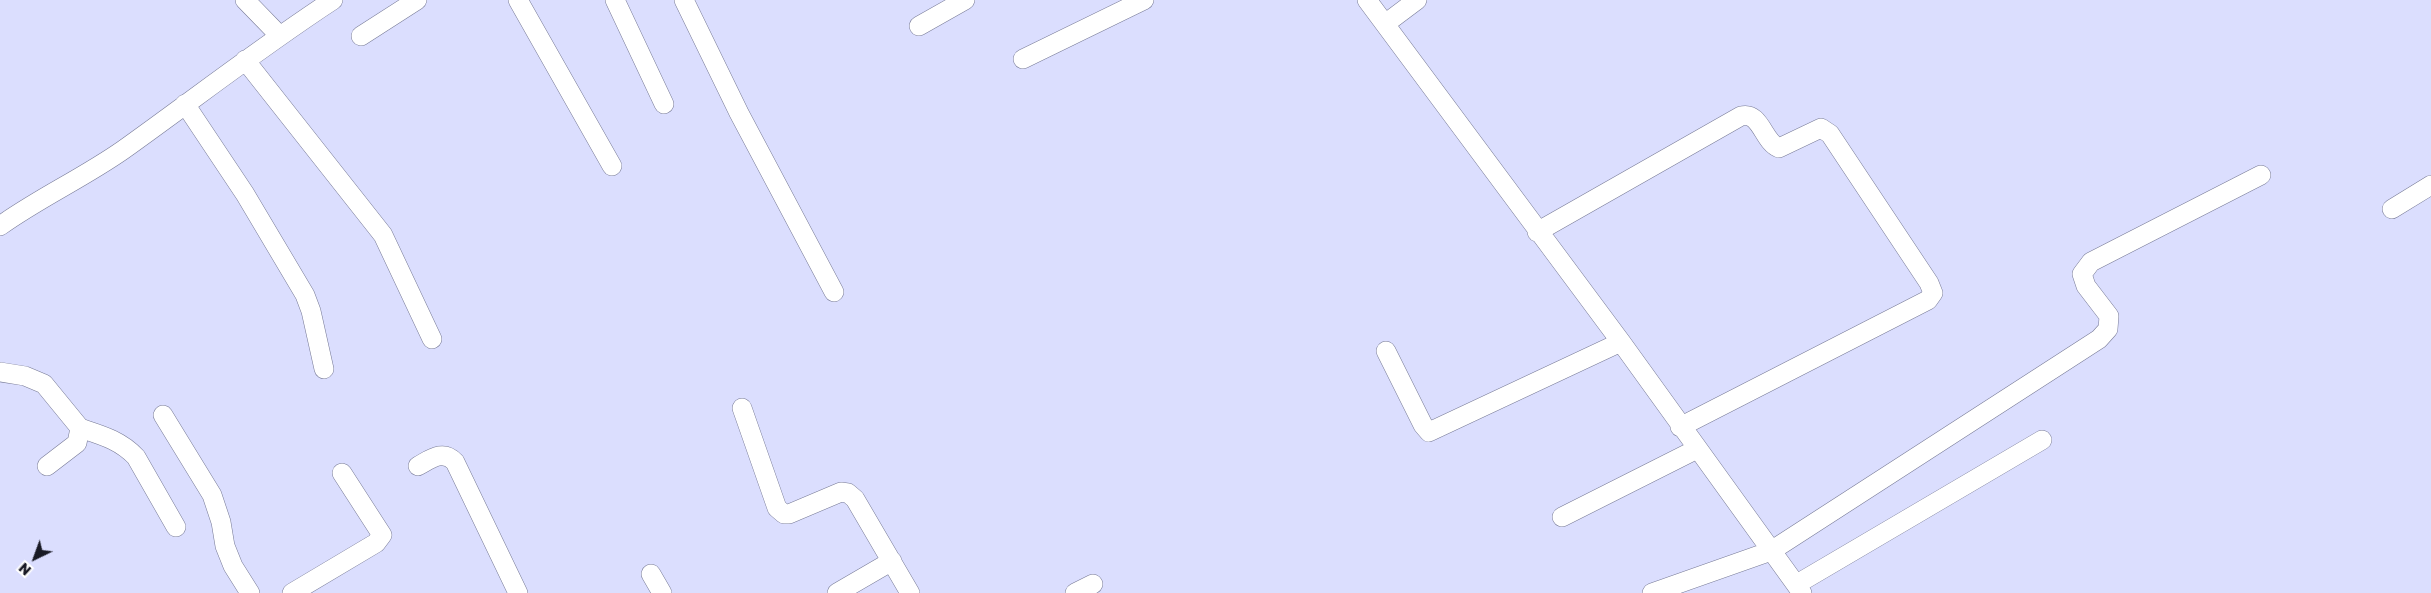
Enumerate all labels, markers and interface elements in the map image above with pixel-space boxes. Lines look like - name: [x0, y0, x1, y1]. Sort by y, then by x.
- north arrow: [10, 533, 60, 583]
- text: N: [15, 560, 34, 579]

